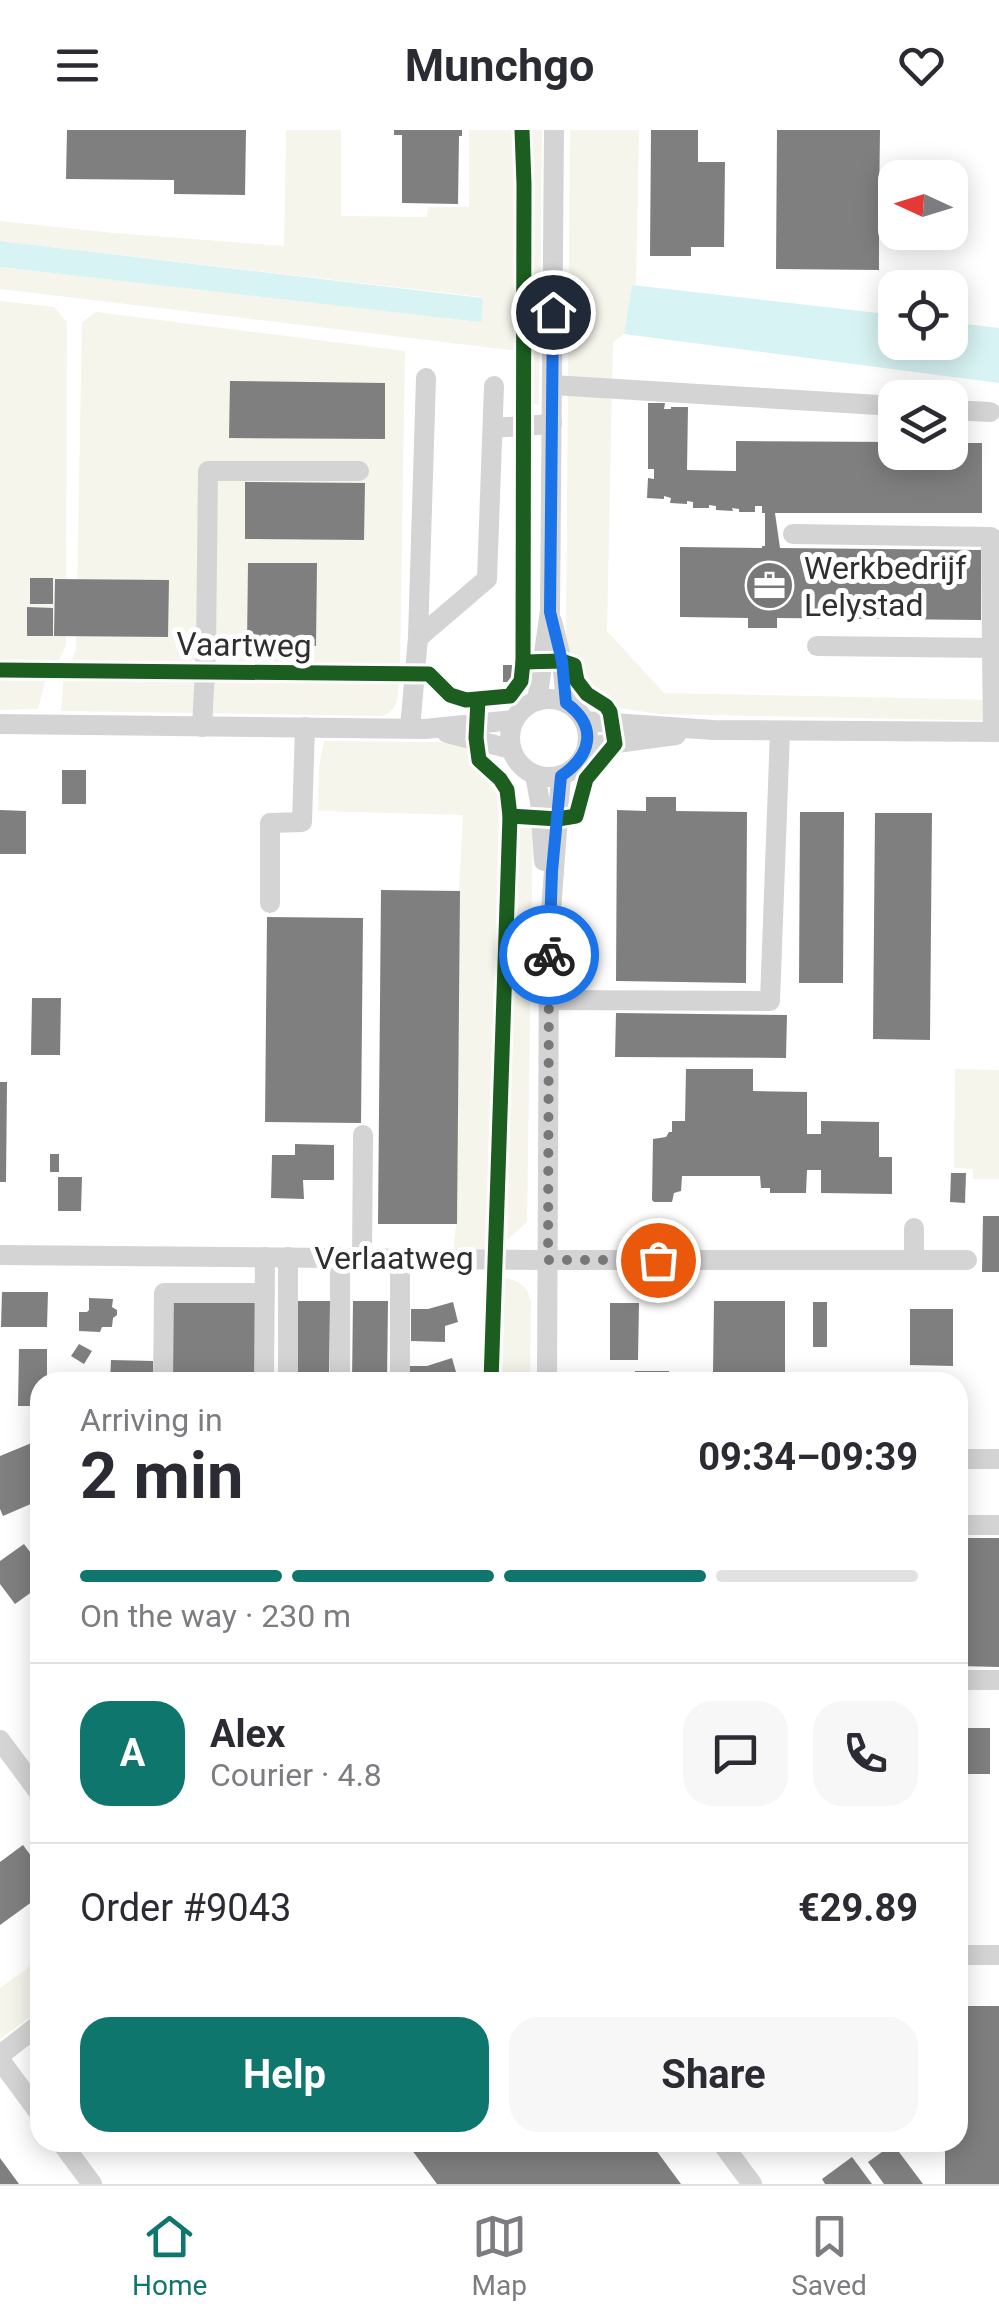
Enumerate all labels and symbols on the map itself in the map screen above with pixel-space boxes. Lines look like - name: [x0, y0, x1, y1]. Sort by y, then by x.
- north arrow: [878, 160, 968, 250]
- pin: [511, 270, 596, 355]
- place label: Werkbedrijf Lelystad: [804, 549, 967, 624]
- office icon: Werkbedrijf Lelystad: [743, 560, 795, 612]
- street label: Vaartweg: [176, 625, 312, 665]
- courier: [499, 905, 599, 1005]
- pin: [616, 1218, 701, 1303]
- street label: Verlaatweg: [314, 1239, 474, 1277]

